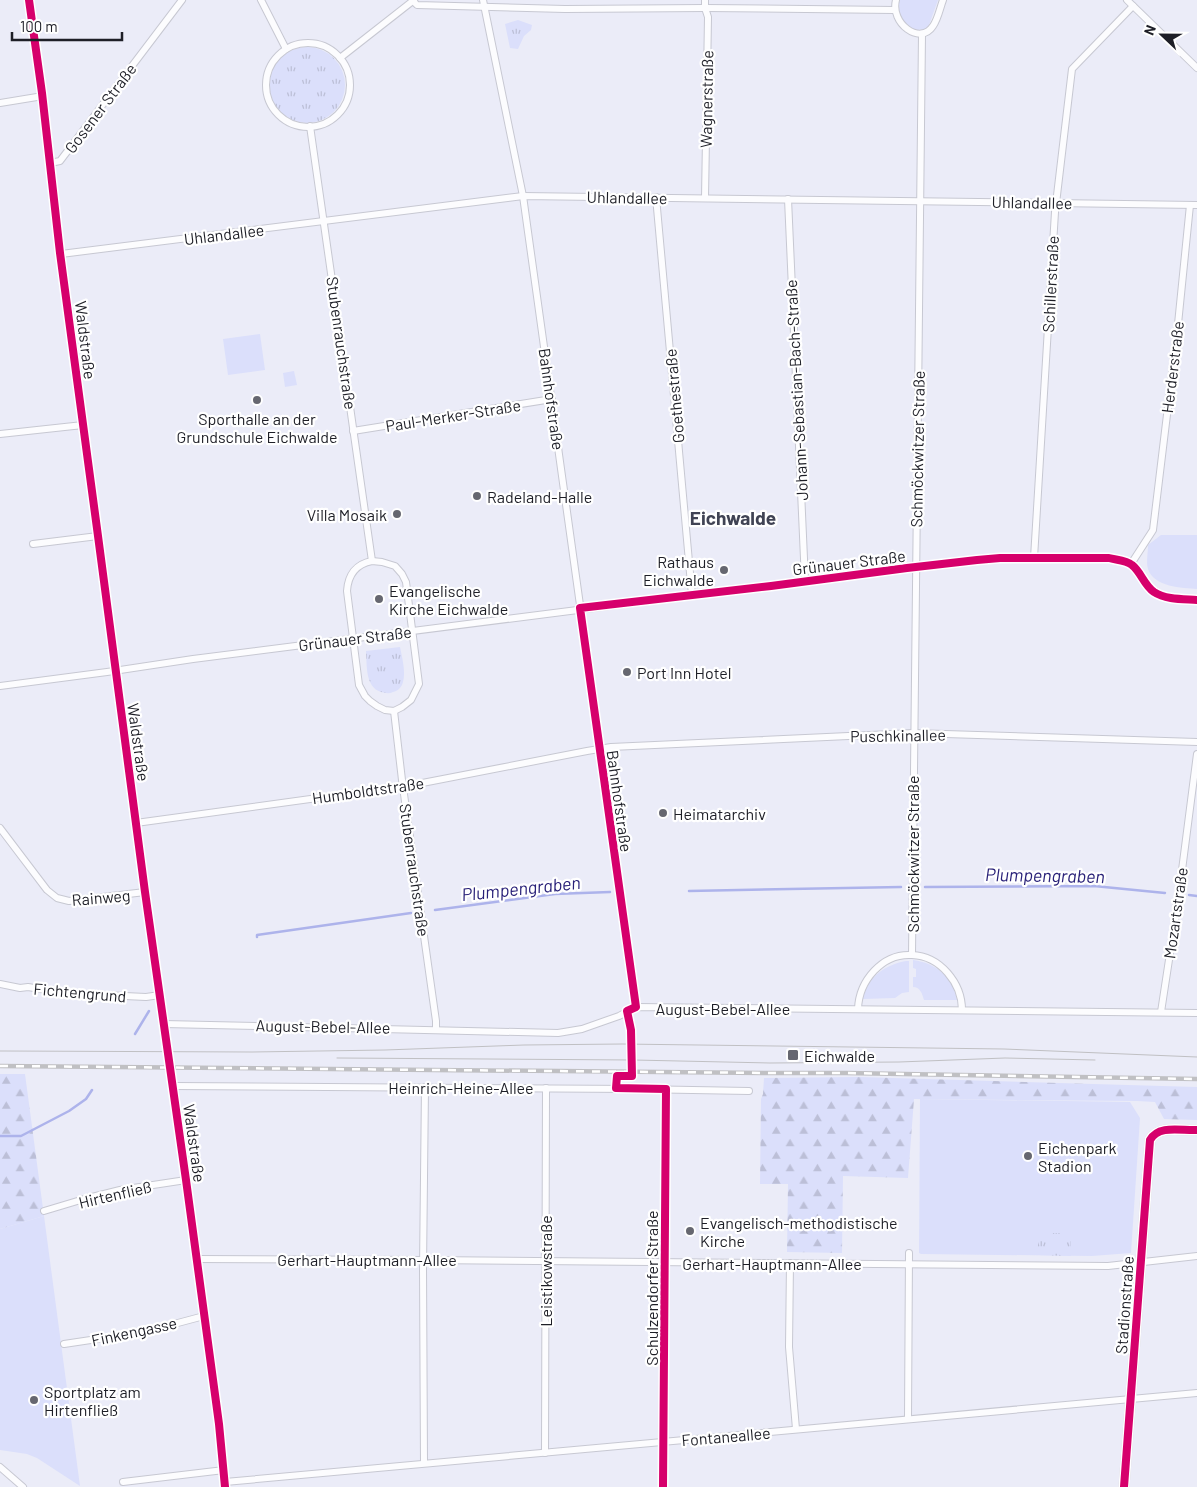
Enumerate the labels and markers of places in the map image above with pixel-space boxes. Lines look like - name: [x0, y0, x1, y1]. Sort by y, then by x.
- marker: Sporthalle an der Grundschule Eichwalde: [251, 394, 263, 406]
- place label: Sporthalle an der Grundschule Eichwalde: [176, 409, 338, 446]
- place label: Radeland-Halle: [487, 487, 592, 506]
- marker: Radeland-Halle: [471, 490, 483, 502]
- place label: Villa Mosaik: [307, 505, 387, 524]
- marker: Villa Mosaik: [391, 508, 403, 520]
- place label: Rathaus Eichwalde: [643, 552, 714, 589]
- marker: Rathaus Eichwalde: [718, 564, 730, 576]
- place label: Evangelische Kirche Eichwalde: [389, 581, 508, 618]
- marker: Evangelische Kirche Eichwalde: [373, 593, 385, 605]
- place label: Port Inn Hotel: [637, 663, 731, 682]
- marker: Port Inn Hotel: [621, 666, 633, 678]
- place label: Heimatarchiv: [673, 804, 766, 823]
- marker: Heimatarchiv: [657, 807, 669, 819]
- place label: Eichwalde: [804, 1046, 875, 1065]
- marker: Eichwalde: [786, 1048, 800, 1062]
- place label: Eichenpark Stadion: [1038, 1138, 1117, 1175]
- marker: Eichenpark Stadion: [1022, 1150, 1034, 1162]
- place label: Evangelisch-methodistische Kirche: [700, 1213, 898, 1250]
- marker: Evangelisch-methodistische Kirche: [684, 1225, 696, 1237]
- place label: Sportplatz am Hirtenfließ: [44, 1382, 141, 1419]
- marker: Sportplatz am Hirtenfließ: [28, 1394, 40, 1406]

